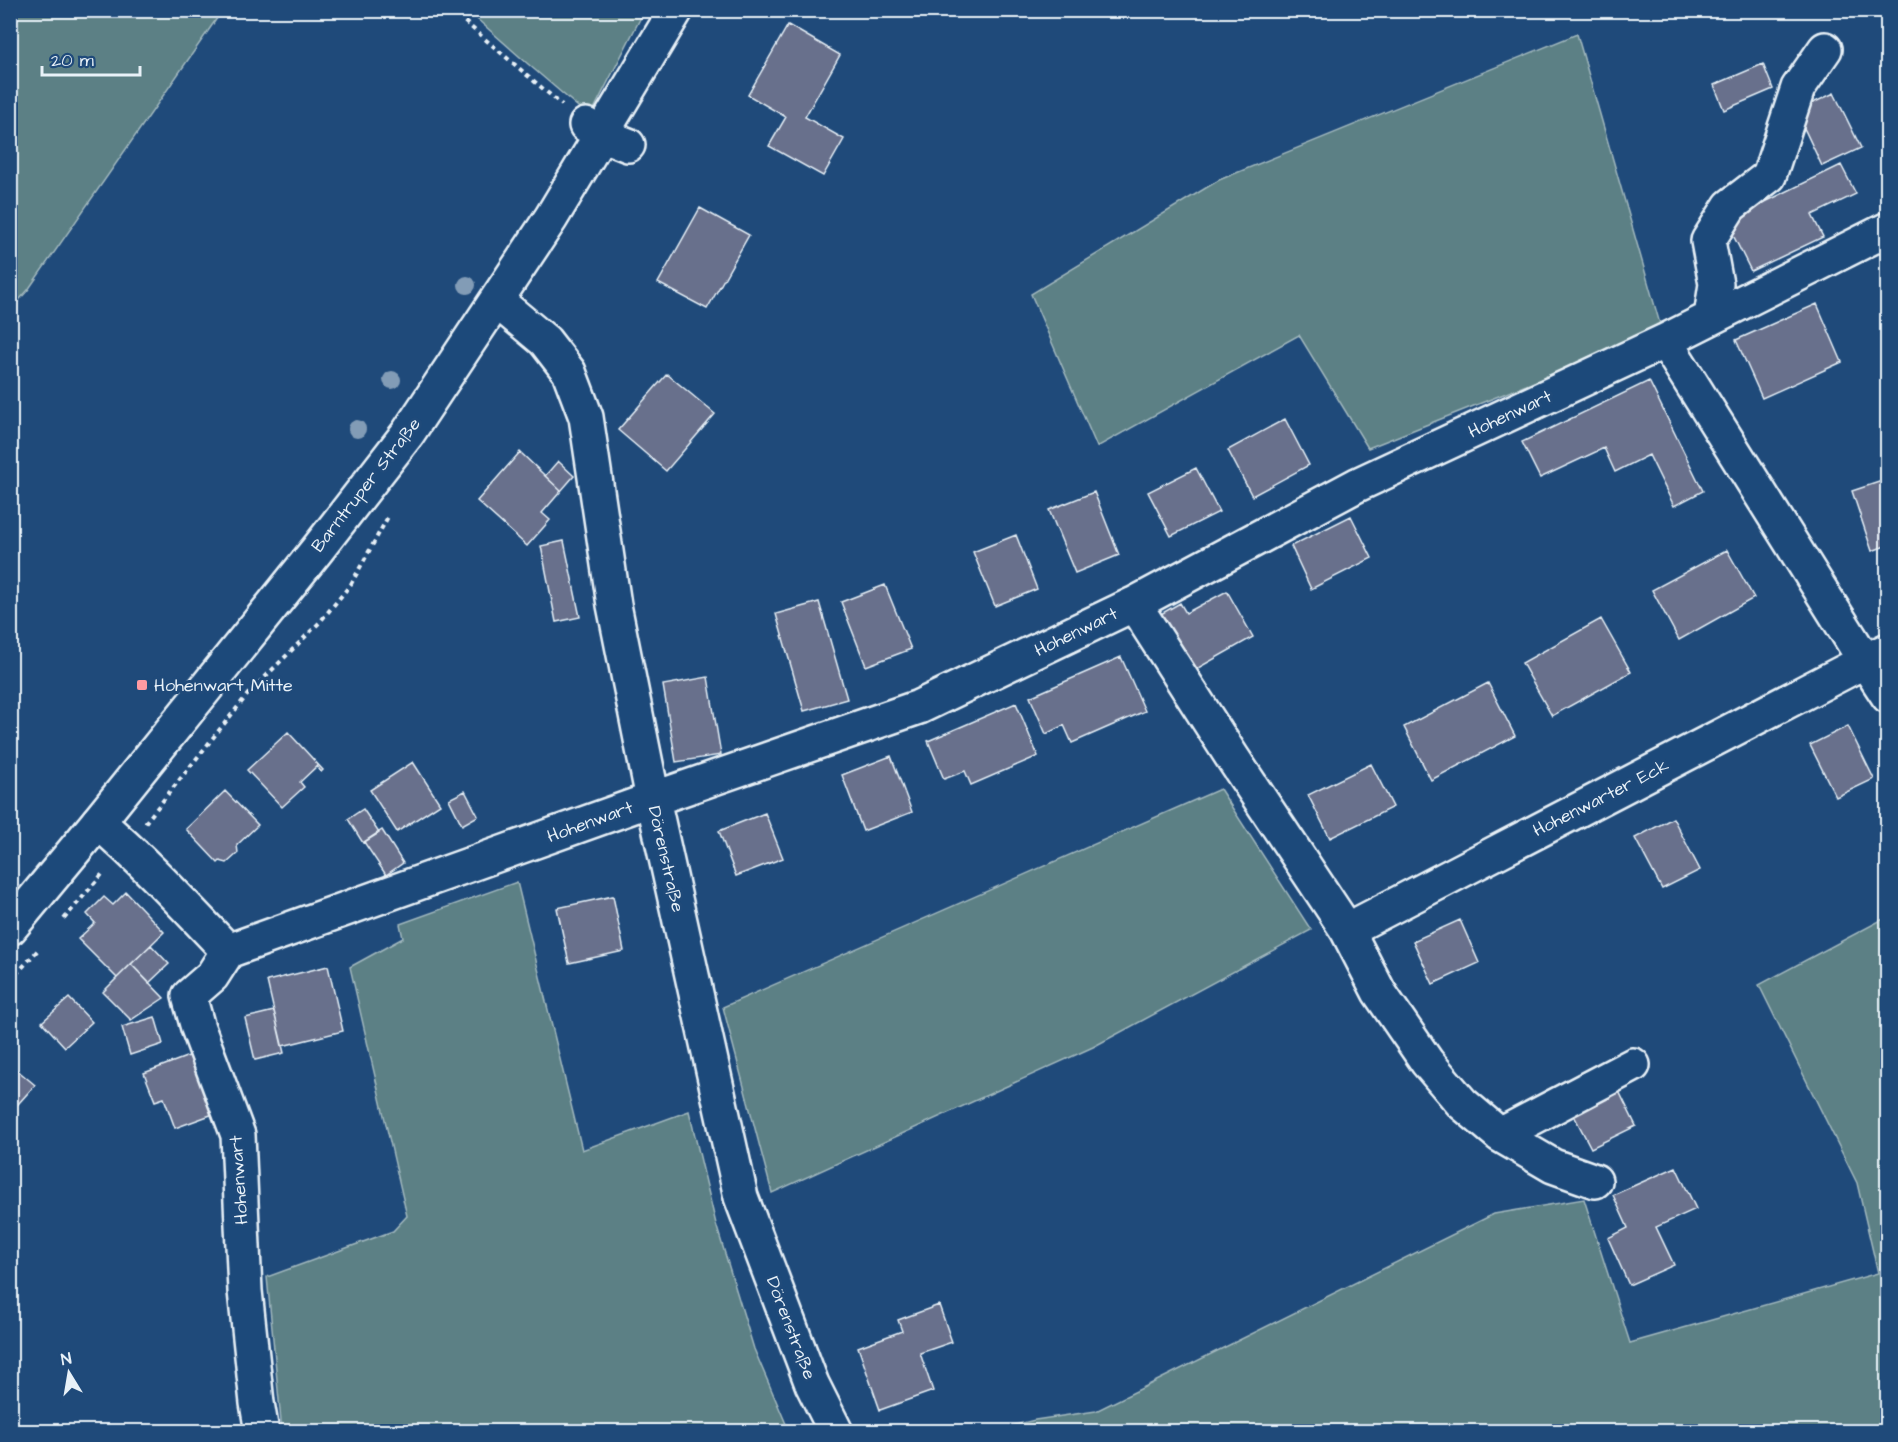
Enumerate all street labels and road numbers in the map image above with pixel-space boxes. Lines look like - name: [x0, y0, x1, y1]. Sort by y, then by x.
- street label: Hohenwart: [1464, 383, 1557, 444]
- street label: Barntruper Straße: [305, 412, 427, 558]
- street label: Hohenwart: [1030, 601, 1122, 663]
- street label: Hohenwarter Eck: [1529, 753, 1673, 843]
- street label: Hohenwart: [544, 795, 637, 849]
- street label: Dörenstraße: [642, 803, 690, 915]
- street label: Hohenwart: [223, 1134, 255, 1226]
- street label: Dörenstraße: [760, 1273, 822, 1383]

